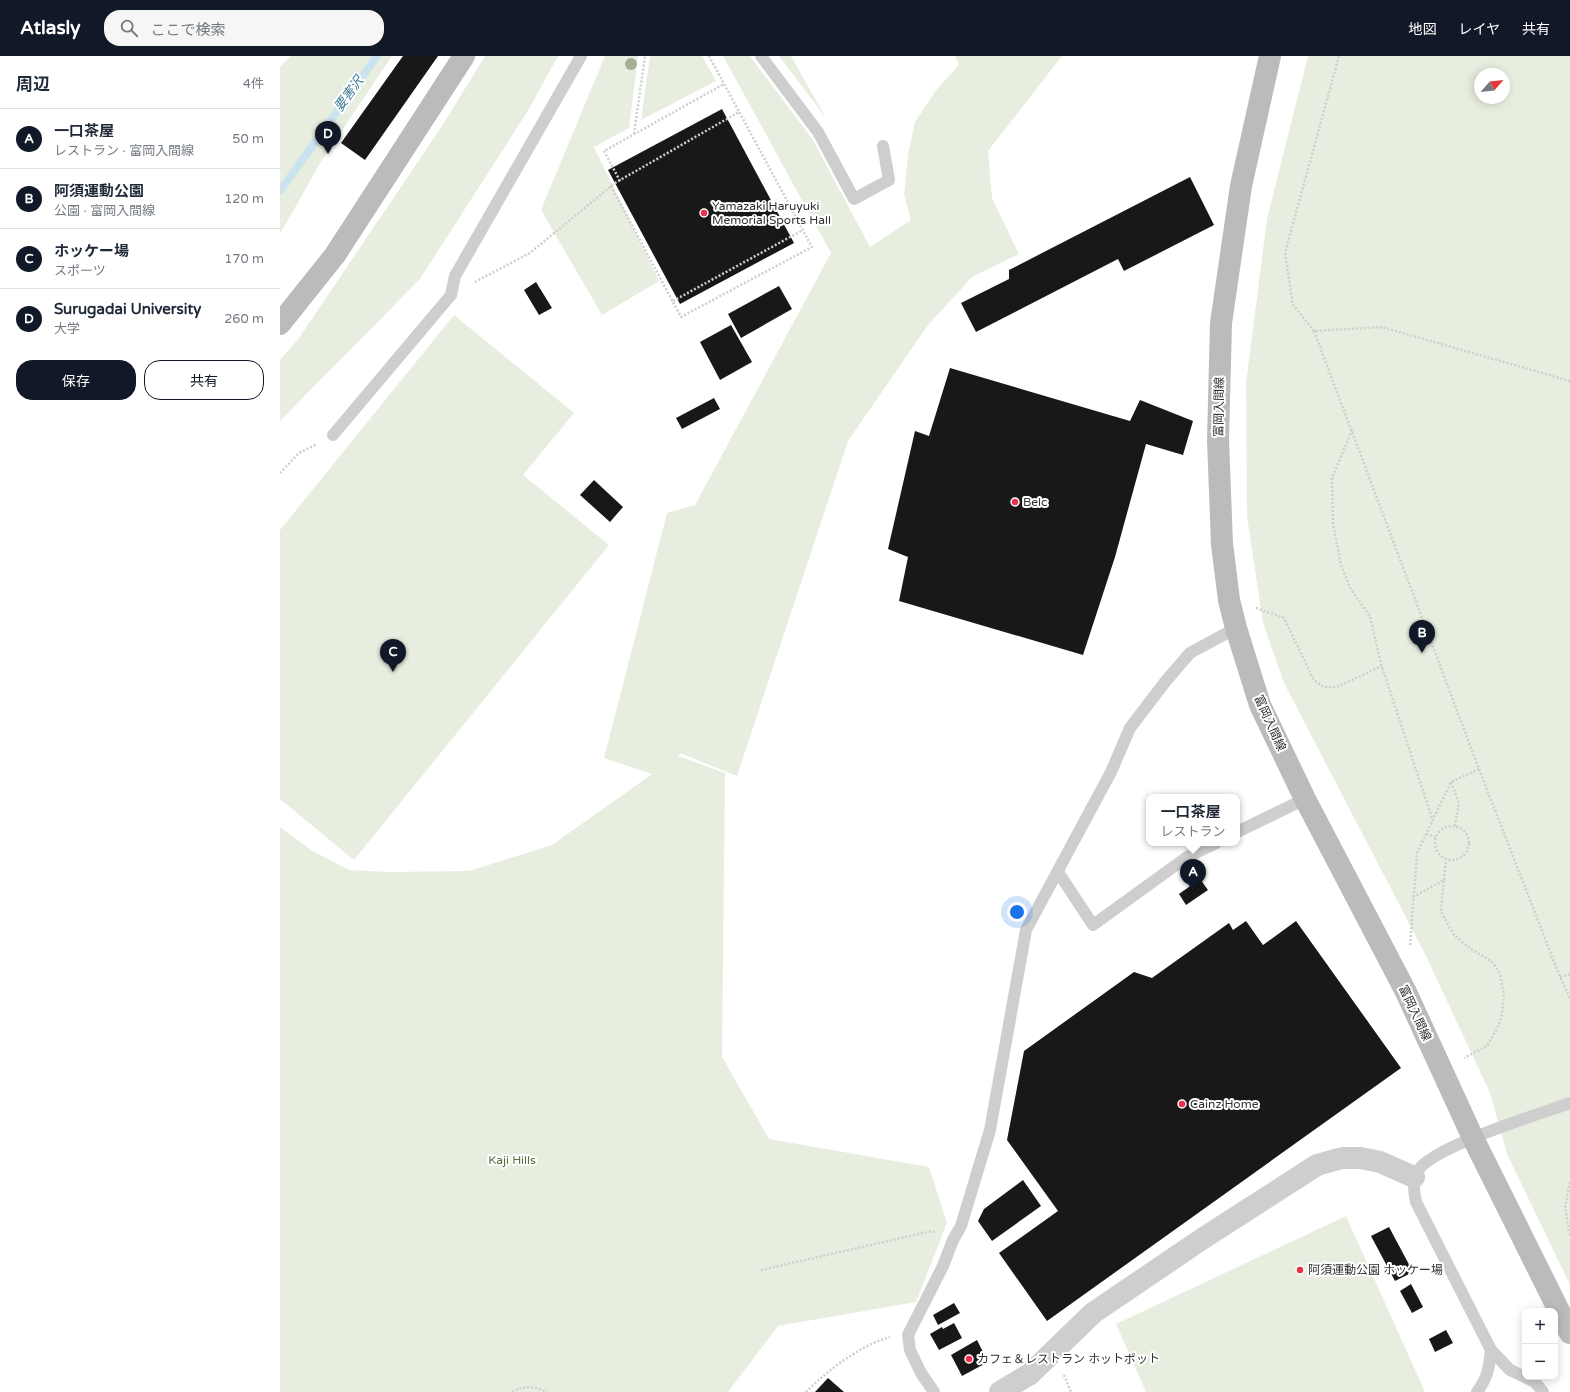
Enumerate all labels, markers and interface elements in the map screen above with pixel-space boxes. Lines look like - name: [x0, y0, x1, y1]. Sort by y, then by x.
- search box: [104, 10, 384, 46]
- text: Atlasly: [20, 17, 80, 39]
- icon: search: [118, 17, 140, 39]
- text: ここで検索: [150, 21, 225, 39]
- text: 地図: [1408, 21, 1436, 38]
- text: レイヤ: [1458, 21, 1500, 38]
- text: 共有: [1522, 21, 1550, 38]
- north arrow: [1474, 68, 1510, 104]
- water label: 要害沢: [331, 72, 368, 114]
- text: 周辺: [16, 74, 50, 95]
- text: 4件: [243, 76, 264, 92]
- pin: D: [315, 121, 341, 154]
- text: 一口茶屋: [54, 122, 114, 140]
- text: A: [24, 131, 34, 147]
- text: 50 m: [232, 131, 264, 147]
- text: レストラン · 富岡入間線: [54, 143, 194, 159]
- text: 阿須運動公園: [54, 182, 144, 200]
- text: B: [24, 191, 34, 207]
- text: 120 m: [224, 191, 264, 207]
- place label: Yamazaki Haruyuki Memorial Sports Hall: [712, 199, 831, 227]
- text: 公園 · 富岡入間線: [54, 203, 155, 219]
- marker: Yamazaki Haruyuki Memorial Sports Hall: [699, 208, 709, 218]
- text: ホッケー場: [54, 242, 129, 260]
- text: C: [24, 251, 34, 267]
- text: 170 m: [224, 251, 264, 267]
- text: スポーツ: [54, 263, 106, 279]
- text: Surugadai University: [54, 300, 201, 318]
- text: D: [24, 311, 34, 327]
- text: 260 m: [224, 311, 264, 327]
- text: 大学: [54, 321, 80, 337]
- button: 保存: [16, 360, 136, 400]
- button: 共有: [144, 360, 264, 400]
- street label: 富岡入間線: [1211, 377, 1227, 437]
- place label: Belc: [1023, 495, 1047, 509]
- marker: Belc: [1010, 497, 1020, 507]
- pin: B: [1409, 620, 1435, 653]
- pin: C: [380, 639, 406, 672]
- street label: 富岡入間線: [1251, 693, 1289, 753]
- popup: [1146, 794, 1240, 846]
- text: 一口茶屋: [1160, 803, 1221, 821]
- text: レストラン: [1160, 824, 1226, 840]
- pin: A: [1180, 859, 1206, 892]
- your location: [1007, 902, 1027, 922]
- street label: 富岡入間線: [1396, 983, 1434, 1043]
- place label: Cainz Home: [1190, 1097, 1259, 1111]
- marker: Cainz Home: [1177, 1099, 1187, 1109]
- park label: Kaji Hills: [488, 1153, 536, 1167]
- place label: 阿須運動公園 ホッケー場: [1308, 1263, 1443, 1277]
- marker: 阿須運動公園 ホッケー場: [1295, 1265, 1305, 1275]
- map controls: [1522, 1308, 1558, 1380]
- button: +: [1522, 1308, 1558, 1344]
- button: −: [1522, 1344, 1558, 1380]
- place label: カフェ＆レストラン ホットポット: [977, 1352, 1160, 1366]
- marker: カフェ＆レストラン ホットポット: [964, 1354, 974, 1364]

